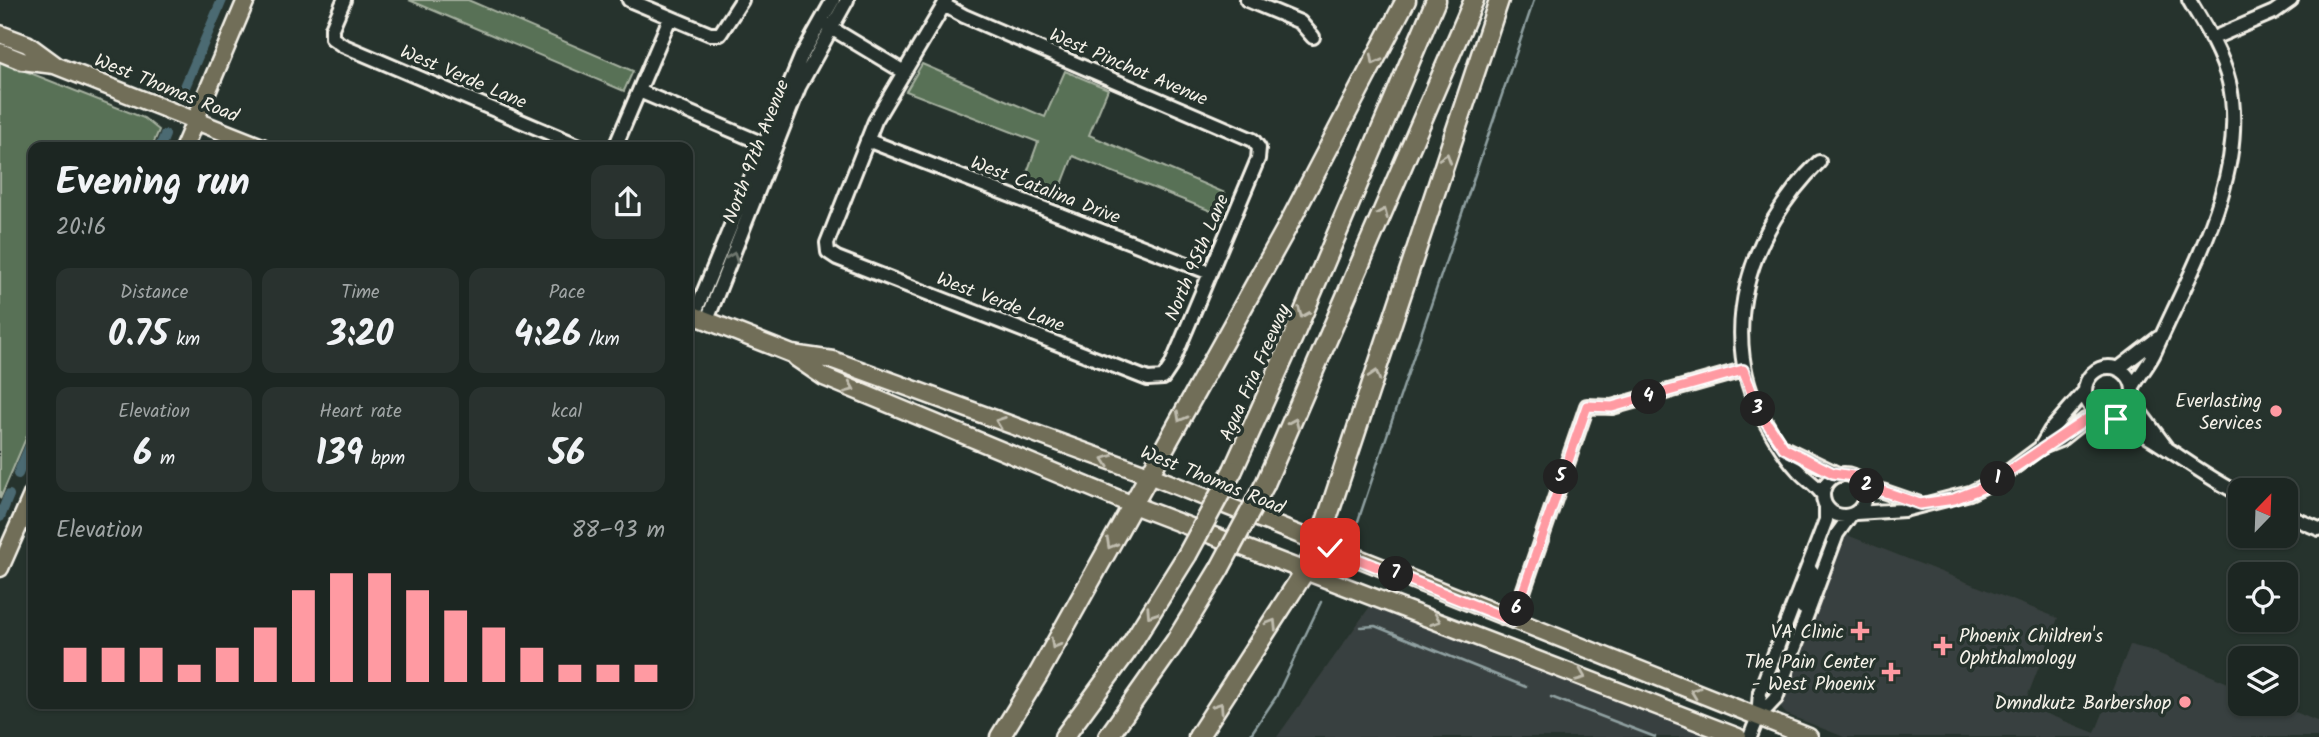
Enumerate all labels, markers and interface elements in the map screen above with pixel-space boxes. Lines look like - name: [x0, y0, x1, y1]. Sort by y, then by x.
- street label: West Pinchot Avenue: [1044, 21, 1213, 115]
- street label: West Verde Lane: [395, 38, 532, 118]
- street label: West Thomas Road: [90, 46, 243, 132]
- one-way arrow: [1369, 53, 1383, 66]
- street label: North 97th Avenue: [716, 75, 798, 228]
- street label: West Catalina Drive: [966, 148, 1125, 233]
- one-way arrow: [1438, 153, 1452, 165]
- text: Evening run: [56, 154, 250, 214]
- button: share: [591, 165, 665, 239]
- street label: North 95th Lane: [1158, 189, 1238, 326]
- one-way arrow: [1375, 208, 1389, 221]
- text: 20:16: [56, 210, 107, 246]
- one-way arrow: [725, 252, 739, 264]
- street label: West Verde Lane: [932, 265, 1069, 341]
- text: Distance: [120, 278, 188, 308]
- text: Time: [341, 278, 380, 308]
- text: Pace: [549, 278, 585, 308]
- street label: Agua Fria Freeway: [1212, 298, 1300, 446]
- one-way arrow: [1298, 306, 1312, 318]
- text: 0.75: [108, 308, 169, 364]
- text: 3:20: [327, 308, 394, 364]
- text: 4:26: [514, 308, 581, 364]
- text: km: [169, 325, 200, 355]
- text: /km: [581, 325, 620, 355]
- one-way arrow: [1367, 369, 1381, 381]
- one-way arrow: [843, 380, 856, 394]
- pin: 4: [1632, 380, 1666, 414]
- text: 4: [1643, 381, 1654, 411]
- place label: Everlasting Services: [2175, 387, 2262, 439]
- pin: [2086, 389, 2146, 449]
- pin: 3: [1740, 392, 1776, 426]
- text: 3: [1752, 393, 1763, 423]
- text: Elevation: [118, 397, 190, 427]
- text: Heart rate: [319, 397, 402, 427]
- text: kcal: [551, 397, 582, 427]
- icon: arrive: [2097, 400, 2135, 438]
- marker: Everlasting Services: [2268, 403, 2284, 419]
- one-way arrow: [1176, 410, 1189, 422]
- one-way arrow: [995, 416, 1007, 430]
- one-way arrow: [1286, 417, 1300, 430]
- text: 6: [133, 427, 152, 483]
- text: 139: [316, 427, 363, 483]
- text: 56: [548, 427, 585, 483]
- street label: West Thomas Road: [1136, 438, 1289, 524]
- text: m: [152, 444, 175, 474]
- text: bpm: [363, 444, 405, 474]
- one-way arrow: [1101, 454, 1113, 468]
- pin: 5: [1544, 460, 1578, 494]
- text: 5: [1556, 461, 1565, 491]
- pin: 1: [1980, 462, 2016, 496]
- text: 1: [1995, 463, 2000, 493]
- pin: 2: [1850, 468, 1884, 504]
- text: 2: [1861, 470, 1872, 500]
- north arrow: [2228, 478, 2298, 548]
- map controls: [2228, 478, 2298, 716]
- text: Elevation: [56, 513, 143, 549]
- text: 88–93 m: [571, 513, 665, 549]
- pin: [1300, 518, 1360, 578]
- icon: check: [1311, 529, 1349, 567]
- one-way arrow: [1106, 537, 1119, 550]
- pin: 7: [1378, 556, 1414, 592]
- text: 7: [1391, 558, 1400, 588]
- button: locate: [2228, 562, 2298, 632]
- pin: 6: [1500, 592, 1534, 626]
- text: 6: [1511, 593, 1522, 623]
- one-way arrow: [1147, 605, 1160, 618]
- one-way arrow: [1430, 612, 1442, 626]
- one-way arrow: [1263, 618, 1276, 631]
- place label: VA Clinic: [1771, 618, 1844, 648]
- marker: VA Clinic: [1850, 621, 1870, 641]
- place label: Phoenix Children's Ophthalmology: [1959, 622, 2103, 674]
- marker: Phoenix Children's Ophthalmology: [1933, 636, 1953, 656]
- one-way arrow: [1050, 637, 1063, 649]
- button: layers: [2228, 646, 2298, 716]
- place label: The Pain Center - West Phoenix: [1745, 648, 1877, 700]
- marker: The Pain Center - West Phoenix: [1881, 662, 1901, 682]
- one-way arrow: [1574, 667, 1586, 681]
- one-way arrow: [1689, 686, 1701, 700]
- place label: Dmndkutz Barbershop: [1995, 689, 2171, 719]
- marker: Dmndkutz Barbershop: [2177, 694, 2193, 710]
- one-way arrow: [1211, 702, 1223, 715]

